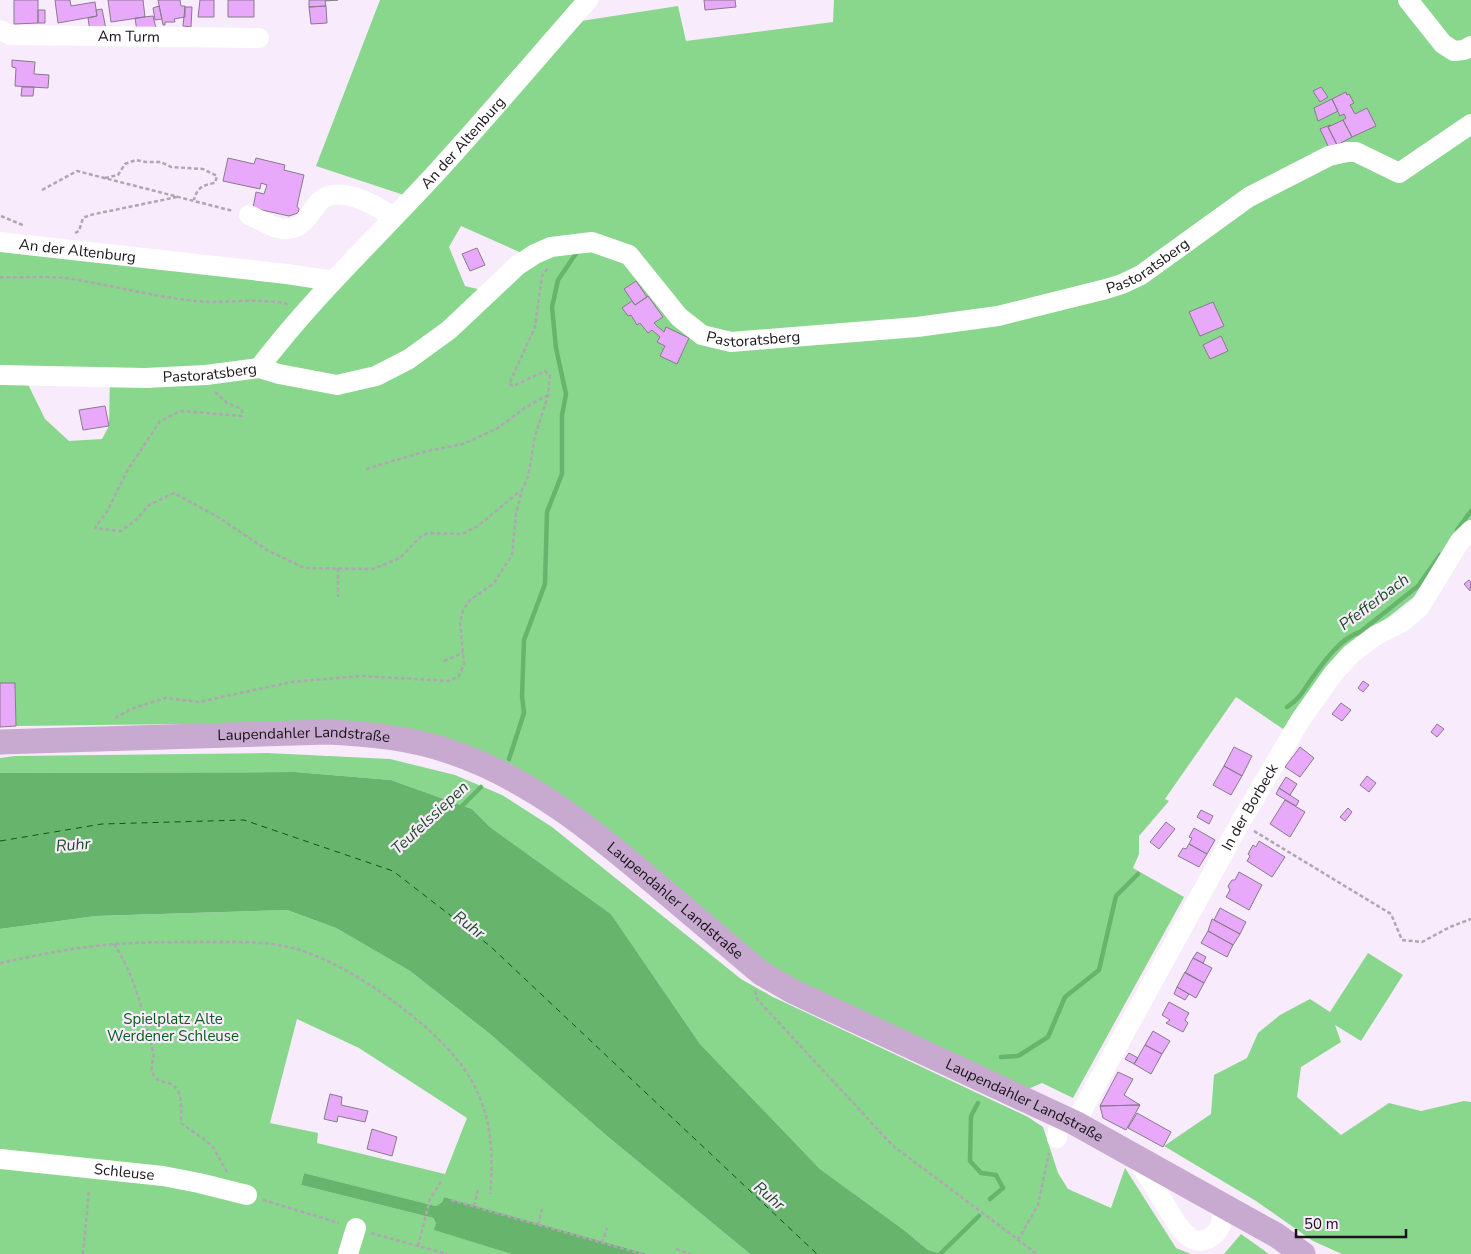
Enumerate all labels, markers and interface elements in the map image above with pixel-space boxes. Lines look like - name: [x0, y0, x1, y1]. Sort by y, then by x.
- street label: Am Turm: [98, 26, 160, 47]
- street label: An der Altenburg: [416, 92, 509, 193]
- street label: An der Altenburg: [18, 234, 137, 267]
- street label: Pastoratsberg: [1103, 234, 1193, 298]
- street label: Pastoratsberg: [704, 326, 801, 352]
- street label: Pastoratsberg: [162, 358, 258, 387]
- water label: Pfefferbach: [1334, 568, 1414, 636]
- street label: Laupendahler Landstraße: [217, 722, 391, 747]
- street label: In der Borbeck: [1217, 760, 1283, 854]
- water label: Teufelssiepen: [386, 776, 474, 860]
- water label: Ruhr: [55, 833, 92, 857]
- street label: Laupendahler Landstraße: [603, 837, 748, 964]
- water label: Ruhr: [449, 906, 490, 945]
- park label: Spielplatz Alte Werdener Schleuse: [107, 1009, 239, 1046]
- street label: Laupendahler Landstraße: [942, 1054, 1107, 1147]
- street label: Schleuse: [93, 1159, 156, 1185]
- water label: Ruhr: [749, 1176, 790, 1216]
- scale bar: [1296, 1206, 1406, 1238]
- text: 50 m: [1304, 1214, 1339, 1234]

